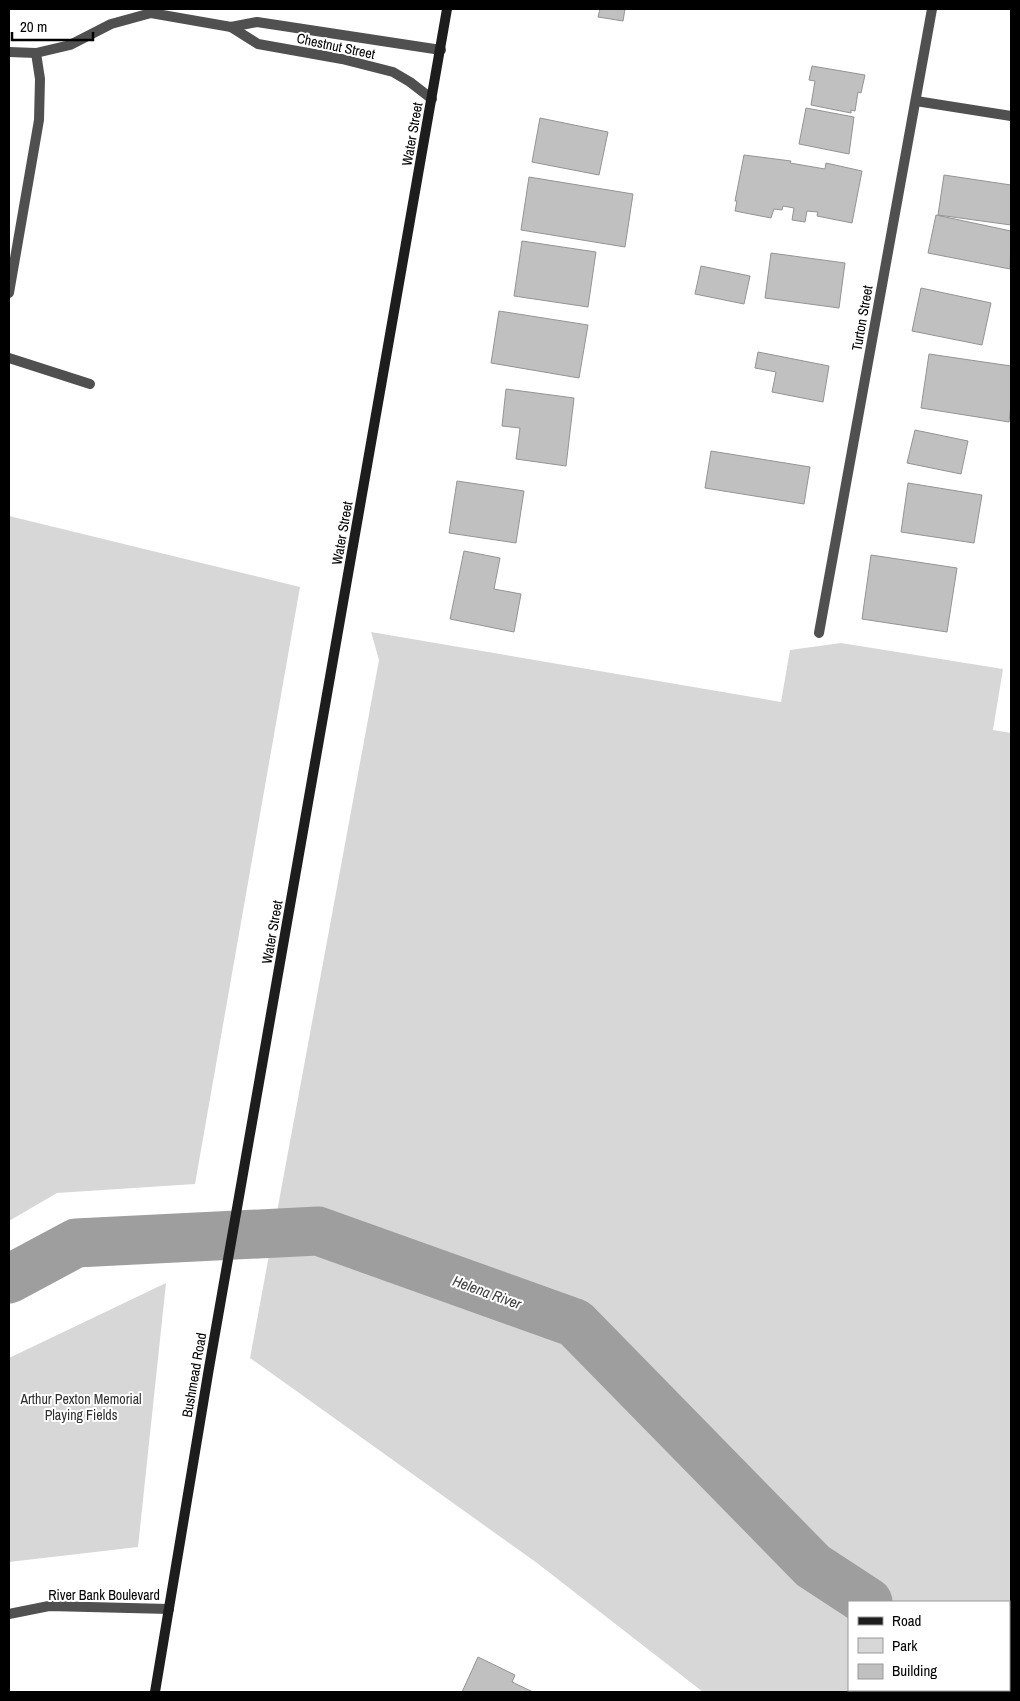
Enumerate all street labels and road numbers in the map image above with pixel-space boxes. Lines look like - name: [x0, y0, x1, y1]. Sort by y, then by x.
- street label: Chestnut Street: [295, 29, 377, 63]
- street label: Water Street: [398, 101, 426, 167]
- street label: Turton Street: [847, 284, 877, 352]
- street label: Water Street: [328, 500, 356, 566]
- street label: Water Street: [258, 899, 286, 965]
- street label: Bushmead Road: [178, 1331, 210, 1419]
- street label: River Bank Boulevard: [48, 1586, 160, 1604]

